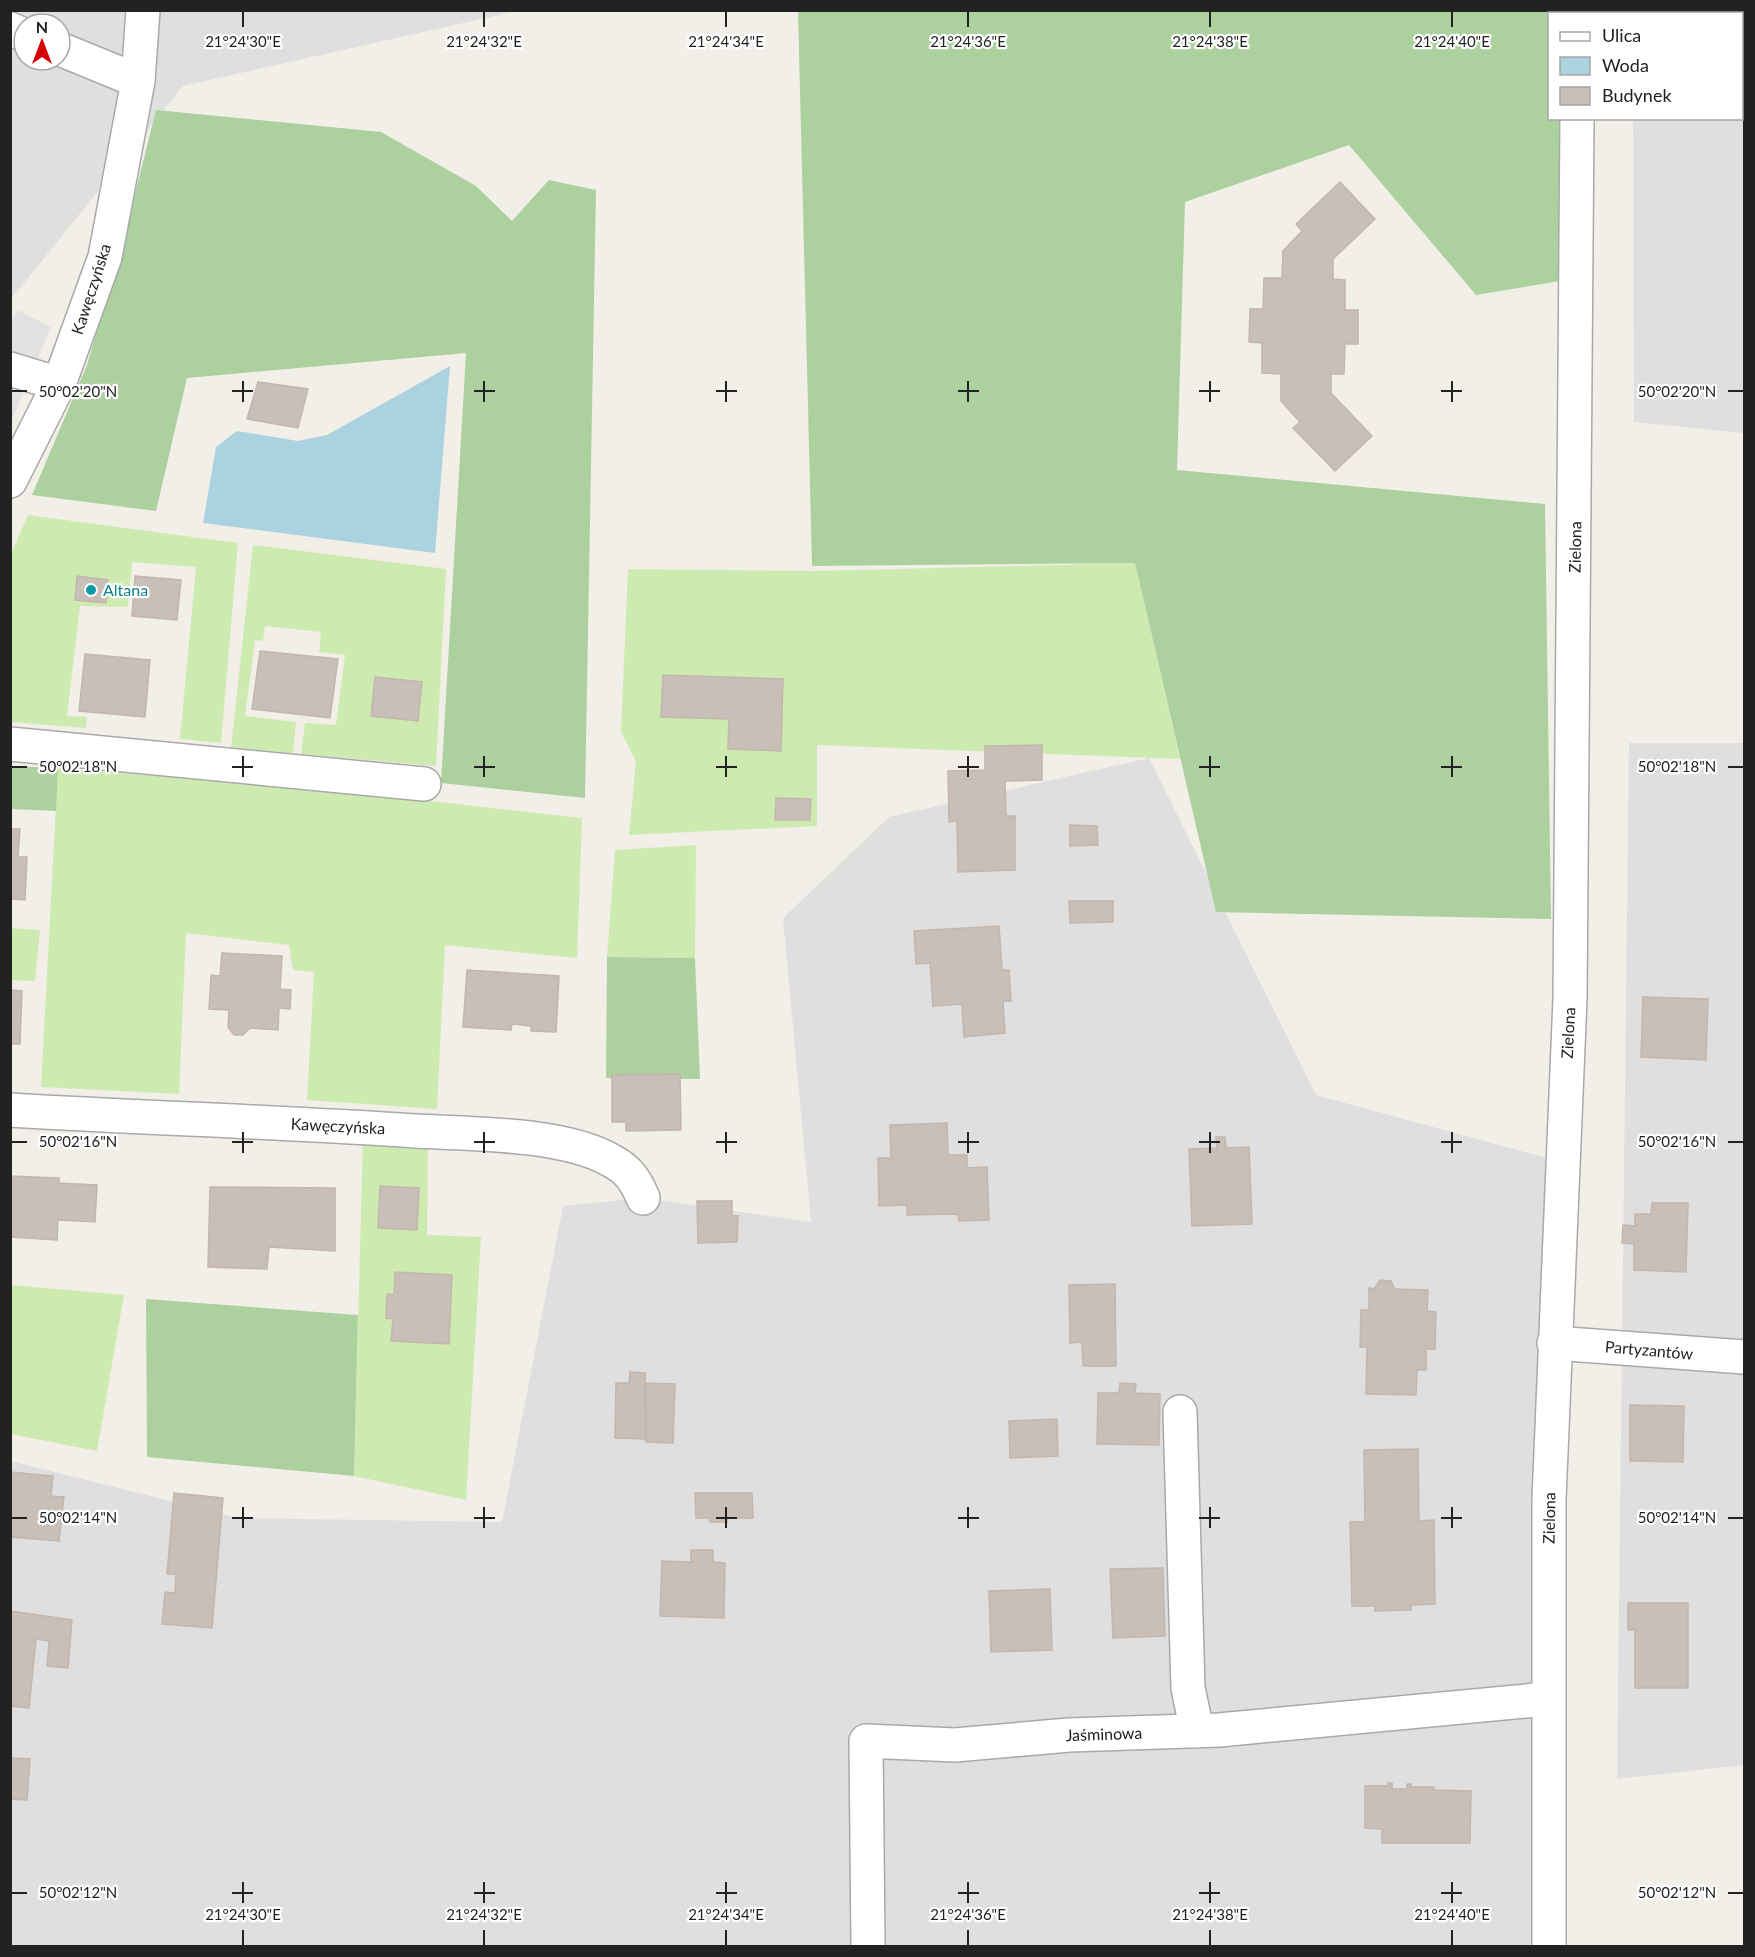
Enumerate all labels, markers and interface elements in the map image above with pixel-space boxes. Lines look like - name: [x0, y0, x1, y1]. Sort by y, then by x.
- north arrow: [12, 12, 72, 72]
- legend: [1548, 12, 1743, 120]
- text: N: [36, 17, 48, 36]
- text: Ulica: [1602, 24, 1641, 46]
- text: 21°24'30"E: [205, 32, 281, 50]
- text: 21°24'32"E: [446, 32, 522, 50]
- text: 21°24'34"E: [688, 32, 764, 50]
- text: 21°24'36"E: [930, 32, 1006, 50]
- text: 21°24'38"E: [1172, 32, 1248, 50]
- text: 21°24'40"E: [1414, 32, 1490, 50]
- text: Woda: [1602, 54, 1649, 76]
- text: Budynek: [1602, 84, 1672, 106]
- street label: Kawęczyńska: [67, 241, 114, 337]
- text: 50°02'20"N: [39, 382, 117, 400]
- text: 50°02'20"N: [1638, 382, 1716, 400]
- street label: Zielona: [1565, 521, 1584, 573]
- place label: Altana: [103, 580, 148, 599]
- marker: Altana: [84, 583, 98, 597]
- text: 50°02'18"N: [39, 757, 117, 775]
- text: 50°02'18"N: [1638, 757, 1716, 775]
- street label: Zielona: [1557, 1007, 1578, 1059]
- street label: Kawęczyńska: [290, 1114, 386, 1137]
- text: 50°02'16"N: [39, 1132, 117, 1150]
- text: 50°02'16"N: [1638, 1132, 1716, 1150]
- street label: Partyzantów: [1604, 1336, 1694, 1363]
- street label: Zielona: [1539, 1492, 1558, 1544]
- text: 50°02'14"N: [39, 1508, 117, 1526]
- text: 50°02'14"N: [1638, 1508, 1716, 1526]
- street label: Jaśminowa: [1065, 1723, 1143, 1744]
- text: 50°02'12"N: [39, 1883, 117, 1901]
- text: 50°02'12"N: [1638, 1883, 1716, 1901]
- text: 21°24'30"E: [205, 1905, 281, 1923]
- text: 21°24'32"E: [446, 1905, 522, 1923]
- text: 21°24'34"E: [688, 1905, 764, 1923]
- text: 21°24'36"E: [930, 1905, 1006, 1923]
- text: 21°24'38"E: [1172, 1905, 1248, 1923]
- text: 21°24'40"E: [1414, 1905, 1490, 1923]

